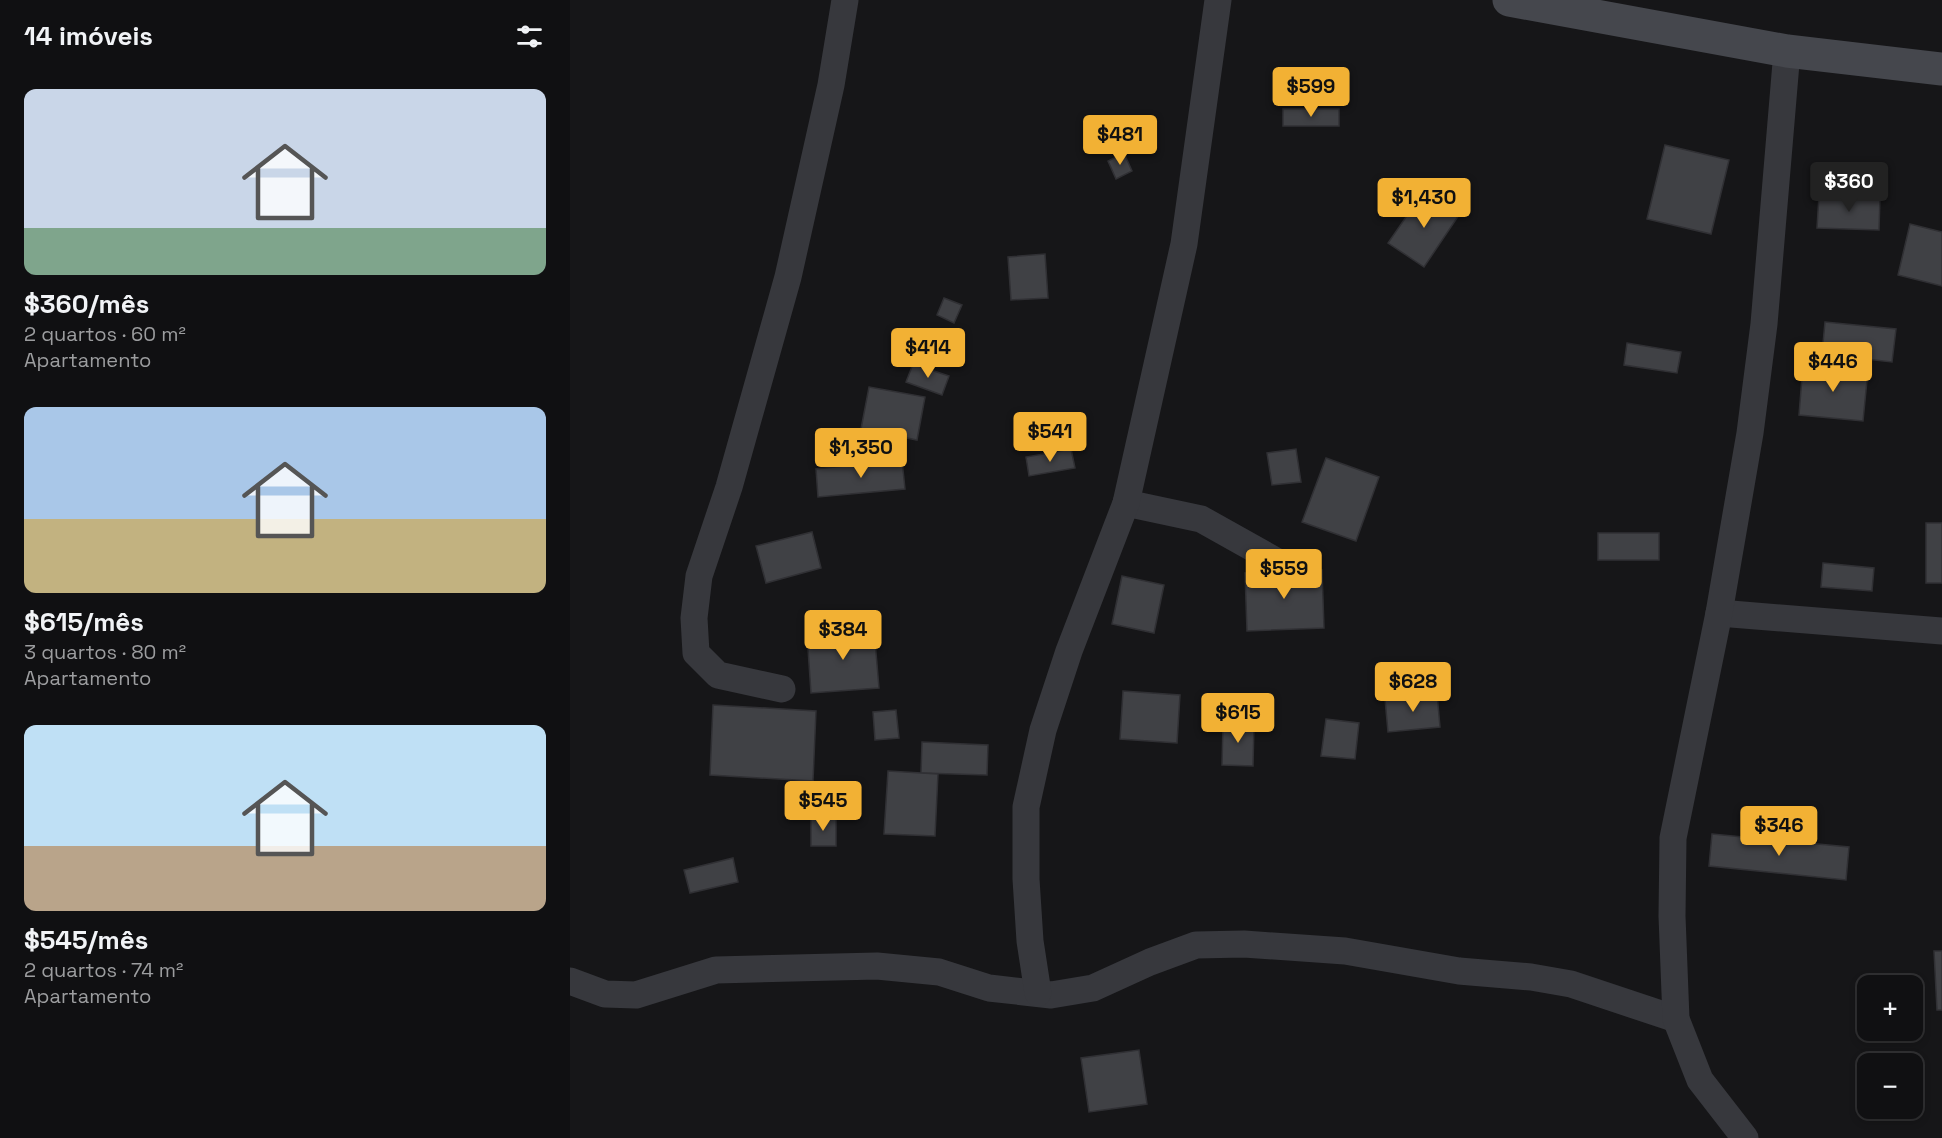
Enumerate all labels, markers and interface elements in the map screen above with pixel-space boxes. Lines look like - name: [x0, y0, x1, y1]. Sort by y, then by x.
- text: 14 imóveis: [24, 19, 153, 53]
- icon: filters: [513, 20, 546, 53]
- pin: $599: [1275, 67, 1347, 118]
- text: $599: [1287, 73, 1335, 99]
- pin: $481: [1084, 115, 1156, 166]
- text: $481: [1097, 121, 1143, 147]
- icon: home: [231, 128, 339, 236]
- pin: $360: [1813, 162, 1885, 213]
- text: $360: [1824, 168, 1874, 194]
- pin: $1,430: [1375, 178, 1473, 229]
- text: $1,430: [1392, 184, 1456, 210]
- text: $360/mês: [24, 287, 149, 321]
- text: 2 quartos · 60 m²: [24, 321, 186, 347]
- pin: $414: [892, 328, 964, 379]
- text: $414: [905, 334, 951, 360]
- pin: $446: [1797, 342, 1869, 393]
- text: Apartamento: [24, 347, 151, 373]
- text: $446: [1808, 348, 1858, 374]
- pin: $541: [1014, 412, 1086, 463]
- text: $541: [1027, 418, 1073, 444]
- pin: $1,350: [812, 428, 910, 479]
- text: $1,350: [829, 434, 893, 460]
- icon: home: [231, 446, 339, 554]
- pin: $559: [1248, 549, 1320, 600]
- text: $559: [1260, 555, 1308, 581]
- text: $615/mês: [24, 605, 144, 639]
- pin: $384: [807, 610, 879, 661]
- text: $384: [819, 616, 868, 642]
- text: 3 quartos · 80 m²: [24, 639, 186, 665]
- pin: $628: [1377, 662, 1449, 713]
- text: Apartamento: [24, 665, 151, 691]
- text: $628: [1389, 668, 1437, 694]
- pin: $615: [1202, 693, 1274, 744]
- text: $615: [1215, 699, 1261, 725]
- icon: home: [231, 764, 339, 872]
- pin: $545: [787, 781, 859, 832]
- text: $545: [799, 787, 847, 813]
- pin: $346: [1743, 806, 1815, 857]
- text: $346: [1754, 812, 1804, 838]
- text: $545/mês: [24, 923, 148, 957]
- text: 2 quartos · 74 m²: [24, 957, 183, 983]
- map controls: [1857, 975, 1923, 1119]
- button: +: [1857, 975, 1923, 1041]
- text: Apartamento: [24, 983, 151, 1009]
- button: −: [1857, 1053, 1923, 1119]

